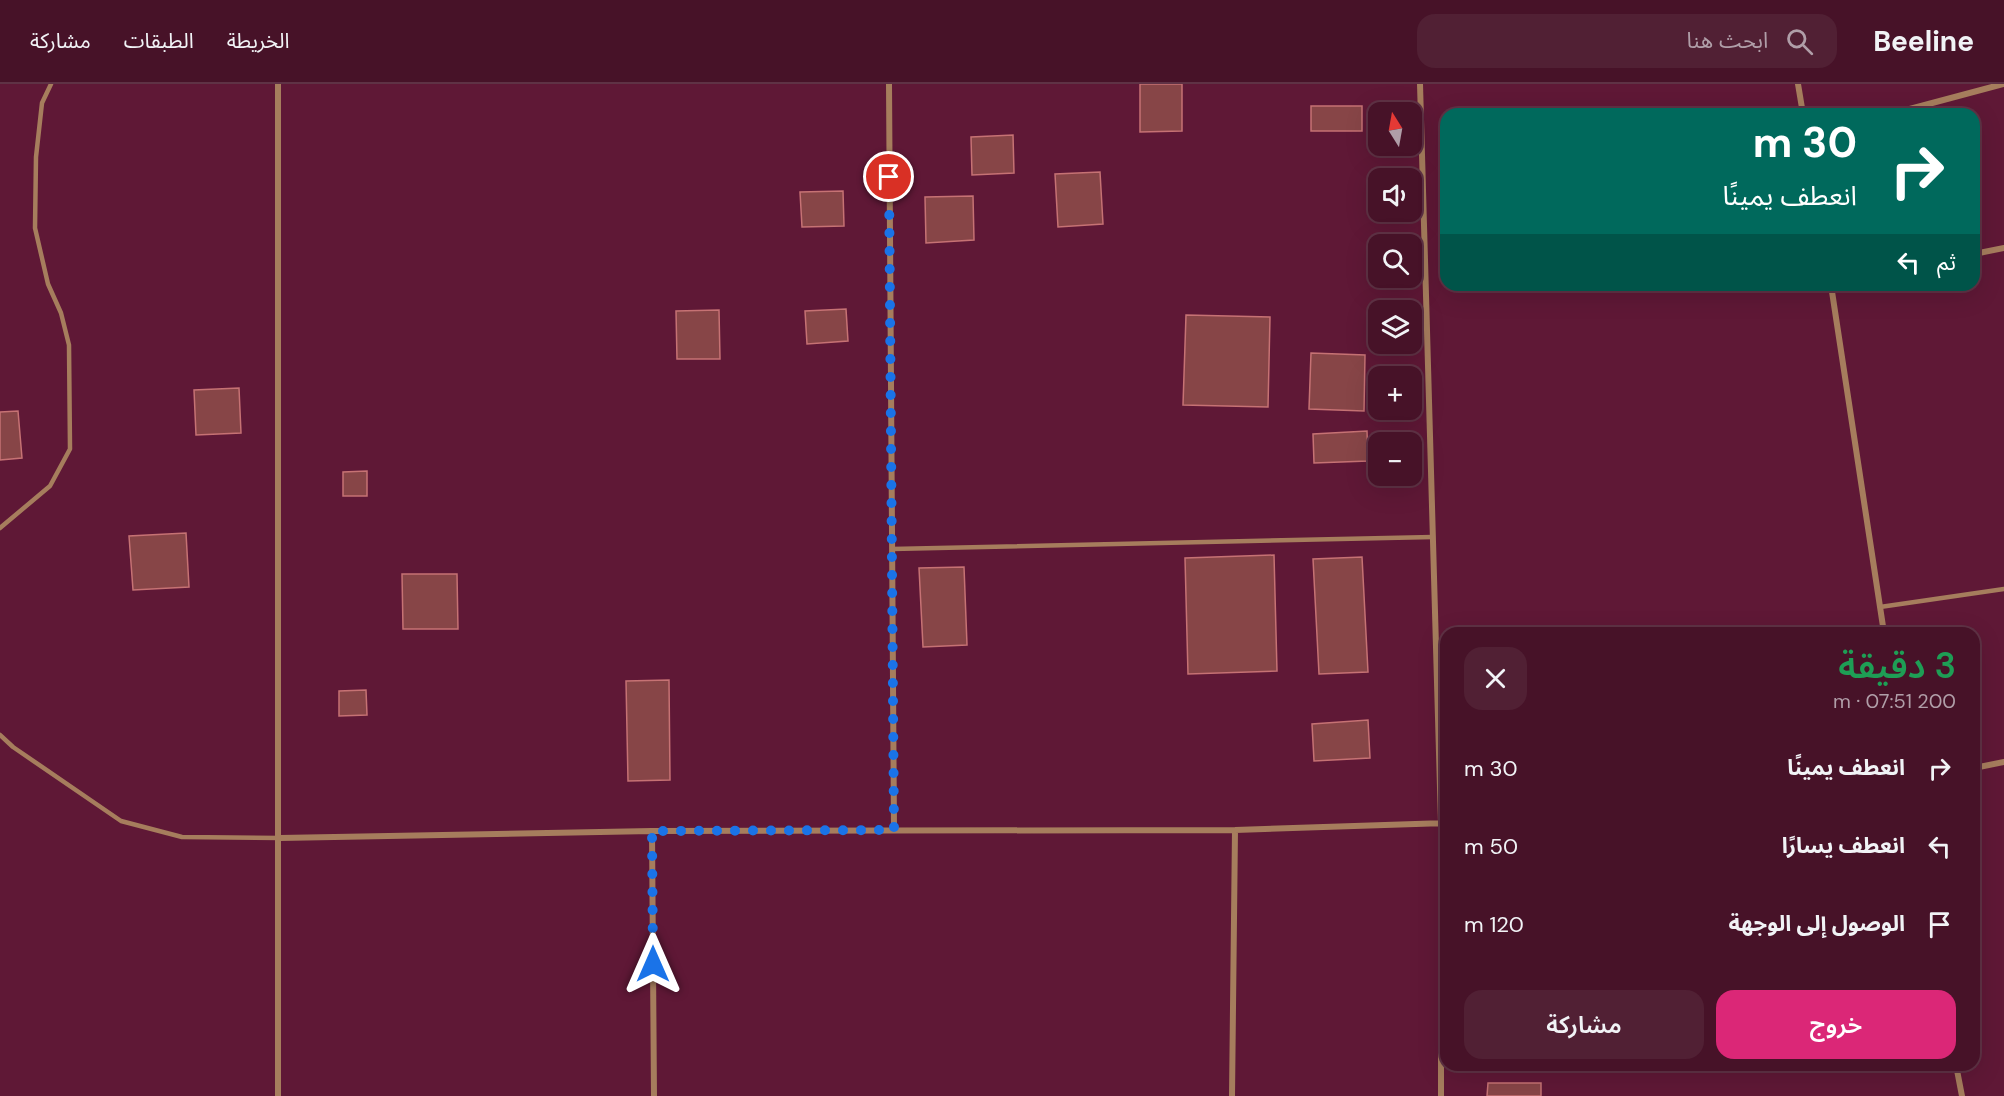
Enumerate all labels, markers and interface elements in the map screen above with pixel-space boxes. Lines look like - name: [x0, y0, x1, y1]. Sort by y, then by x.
- search box: [1417, 14, 1837, 68]
- text: Beeline: [1873, 23, 1974, 60]
- icon: search: [1783, 25, 1816, 58]
- text: ابحث هنا: [1686, 26, 1768, 55]
- text: مشاركة: [30, 27, 91, 55]
- text: الطبقات: [124, 27, 194, 55]
- text: الخريطة: [227, 27, 290, 55]
- north arrow: [1368, 102, 1422, 156]
- map controls: [1368, 102, 1422, 486]
- text: 30 m: [1753, 115, 1857, 170]
- icon: right: [1878, 132, 1956, 210]
- pin: [863, 151, 914, 202]
- icon: arrive: [872, 160, 905, 193]
- button: sound: [1368, 168, 1422, 222]
- text: انعطف يمينًا: [1722, 178, 1857, 213]
- button: search: [1368, 234, 1422, 288]
- icon: left: [1892, 246, 1925, 279]
- text: ثم: [1937, 248, 1956, 277]
- button: layers: [1368, 300, 1422, 354]
- button: +: [1368, 366, 1422, 420]
- button: −: [1368, 432, 1422, 486]
- text: 3 دقيقة: [1838, 642, 1956, 689]
- button: close: [1464, 647, 1527, 710]
- text: 200 m · 07:51: [1833, 688, 1956, 714]
- icon: right: [1923, 752, 1956, 785]
- text: انعطف يمينًا: [1787, 753, 1905, 782]
- text: 30 m: [1464, 754, 1518, 783]
- icon: left: [1923, 830, 1956, 863]
- text: انعطف يسارًا: [1782, 831, 1905, 860]
- text: 50 m: [1464, 832, 1518, 861]
- icon: arrive: [1923, 908, 1956, 941]
- text: الوصول إلى الوجهة: [1729, 909, 1905, 938]
- text: 120 m: [1464, 910, 1524, 939]
- position arrow: [621, 932, 685, 996]
- button: مشاركة: [1464, 990, 1704, 1059]
- button: خروج: [1716, 990, 1956, 1059]

